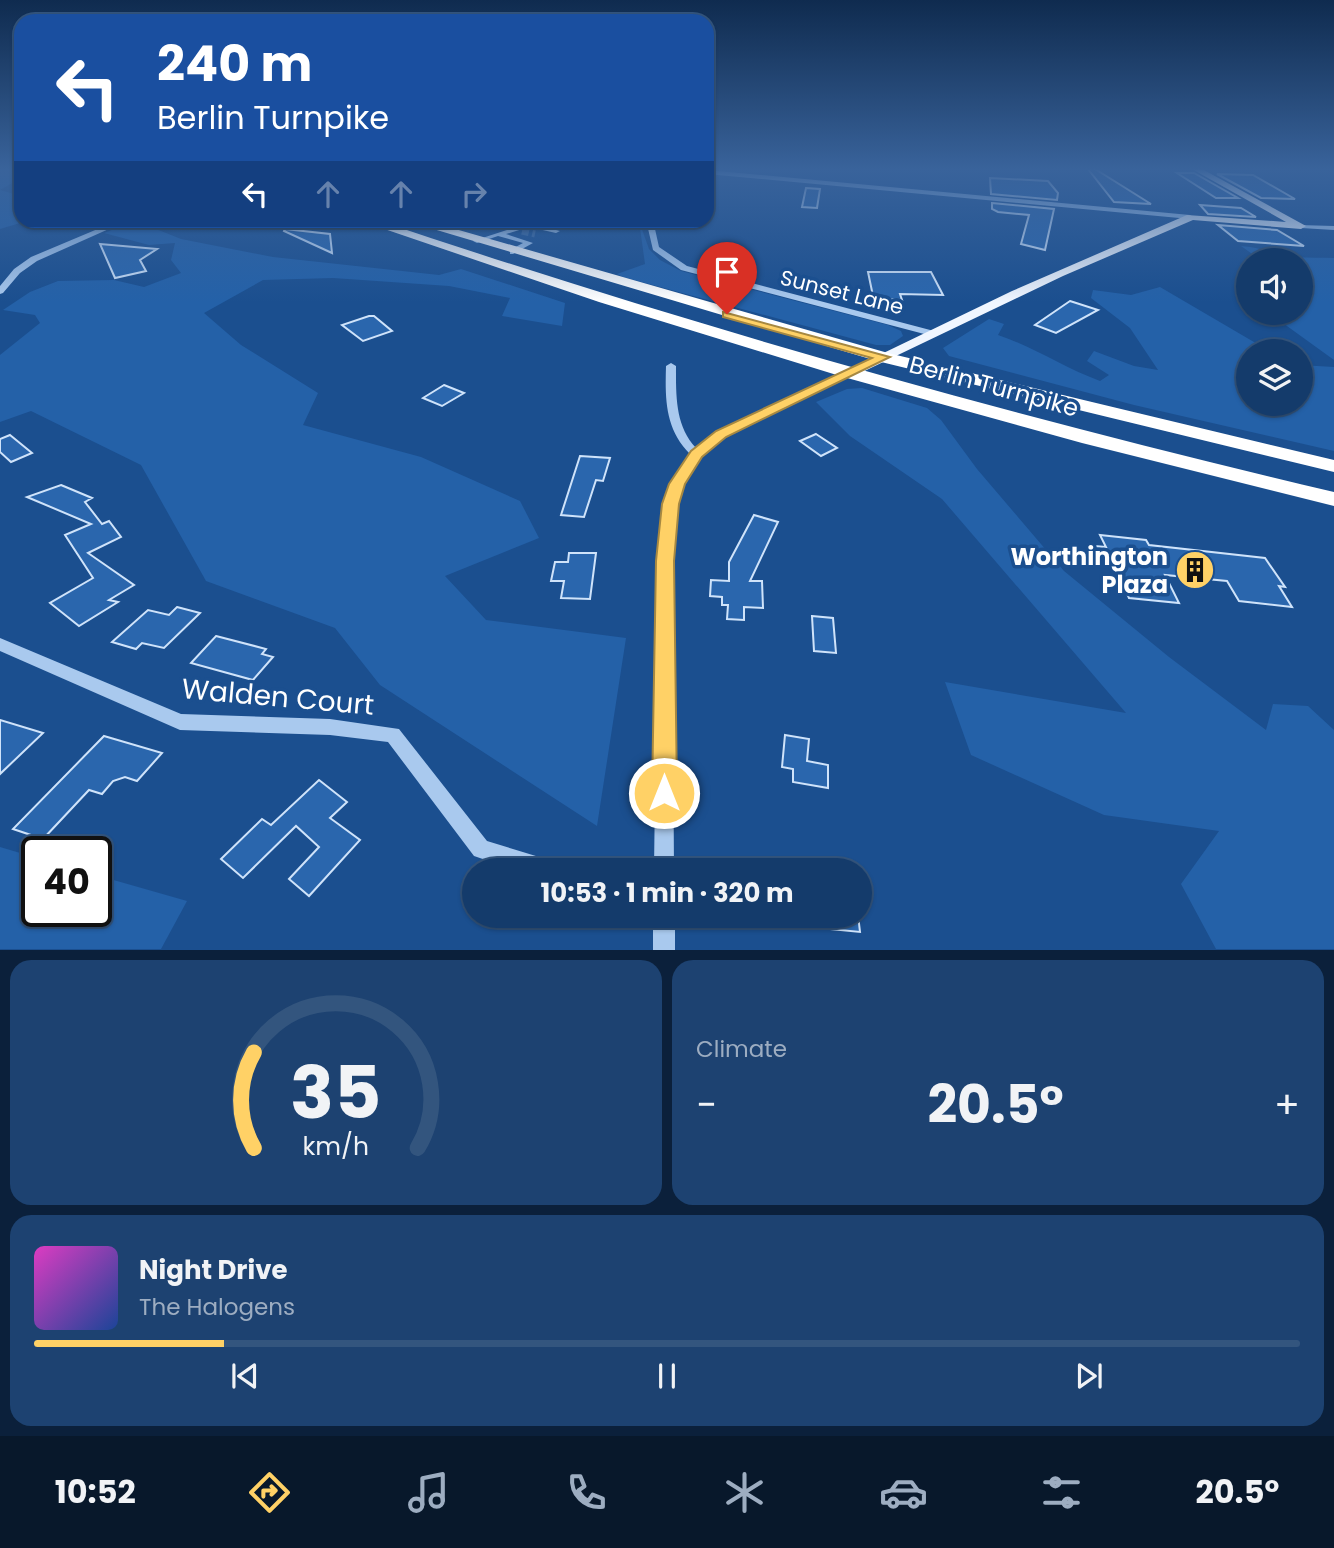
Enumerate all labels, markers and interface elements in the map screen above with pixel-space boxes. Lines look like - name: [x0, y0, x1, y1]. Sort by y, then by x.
- text: 240 m: [157, 30, 312, 98]
- icon: left: [42, 42, 133, 133]
- text: Berlin Turnpike: [157, 95, 389, 140]
- icon: left: [236, 175, 274, 213]
- icon: ahead: [309, 175, 347, 213]
- icon: ahead: [382, 175, 420, 213]
- icon: right: [455, 175, 493, 213]
- pin: [697, 242, 757, 314]
- map controls: [1236, 248, 1313, 416]
- button: sound: [1236, 248, 1313, 325]
- icon: arrive: [708, 253, 746, 291]
- street label: Sunset Lane: [777, 263, 907, 321]
- button: layers: [1236, 339, 1313, 416]
- street label: Berlin Turnpike: [906, 348, 1082, 424]
- place label: Worthington Plaza: [1011, 540, 1168, 601]
- building icon: Worthington Plaza: [1174, 549, 1216, 591]
- street label: Walden Court: [180, 669, 376, 725]
- position arrow: [627, 756, 701, 830]
- speed limit sign: 40: [21, 836, 112, 927]
- text: 10:53 · 1 min · 320 m: [541, 875, 793, 911]
- text: Climate: [696, 1033, 787, 1065]
- text: 35: [290, 1043, 382, 1144]
- text: 20.5°: [927, 1068, 1064, 1141]
- text: −: [696, 1078, 717, 1131]
- text: +: [1274, 1078, 1300, 1131]
- text: km/h: [303, 1129, 369, 1164]
- text: Night Drive: [139, 1252, 287, 1288]
- text: The Halogens: [139, 1291, 295, 1323]
- icon: previous: [226, 1357, 264, 1395]
- icon: pause: [648, 1357, 686, 1395]
- icon: next: [1070, 1357, 1108, 1395]
- icon: directions: [245, 1468, 294, 1517]
- icon: music: [404, 1468, 453, 1517]
- icon: phone: [562, 1468, 611, 1517]
- icon: climate: [720, 1468, 769, 1517]
- icon: car: [879, 1468, 928, 1517]
- icon: filters: [1037, 1468, 1086, 1517]
- text: 10:52: [55, 1469, 136, 1514]
- text: 20.5°: [1195, 1469, 1279, 1514]

